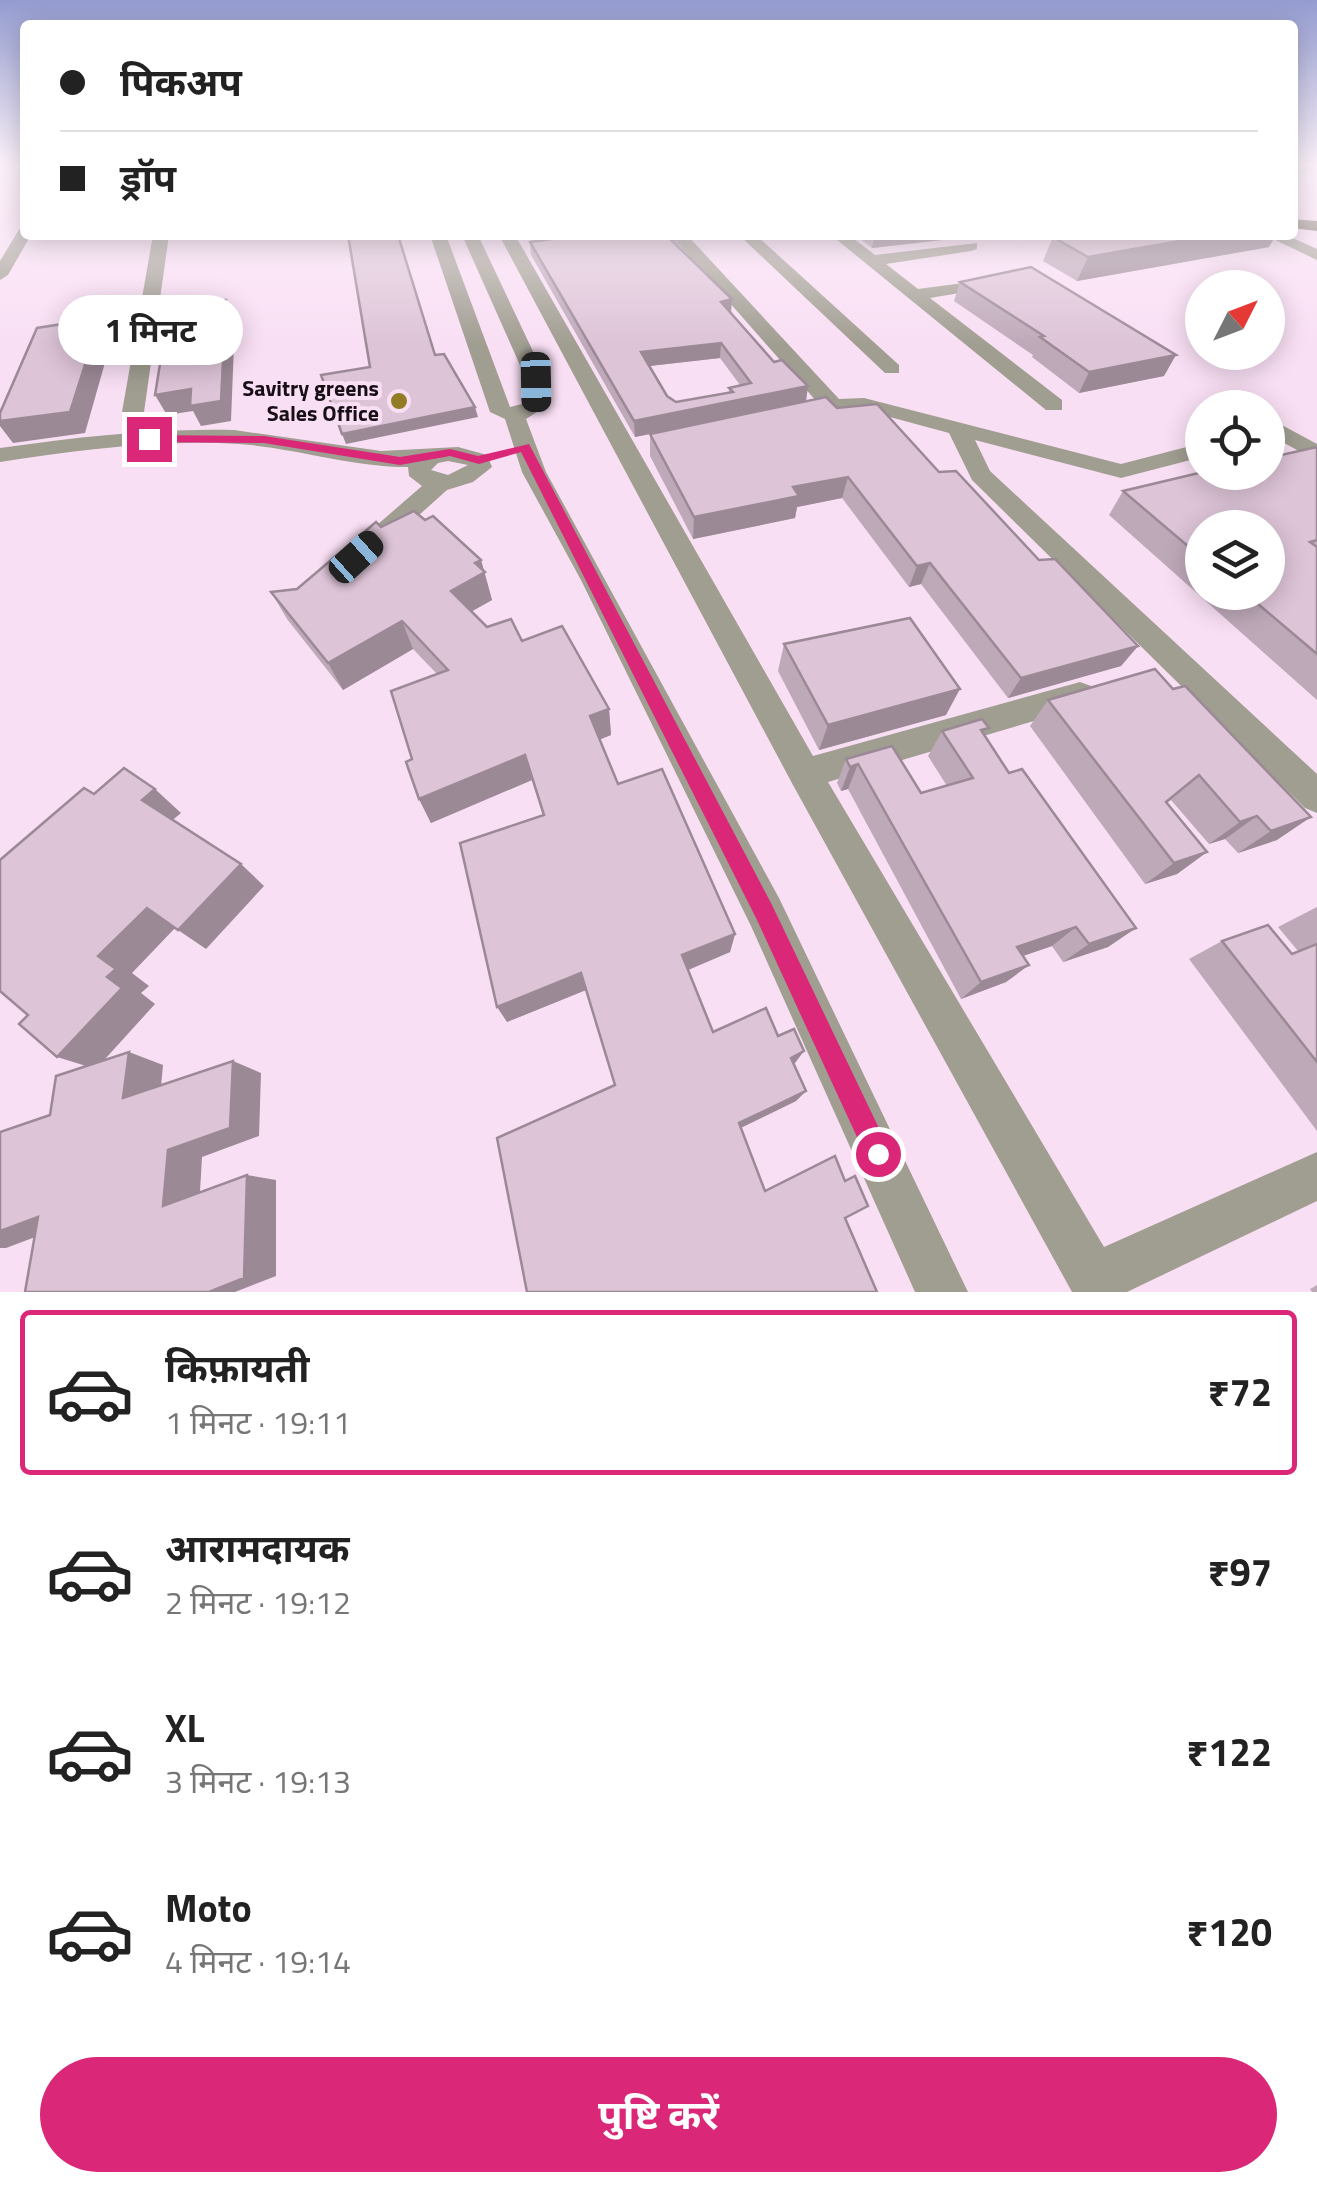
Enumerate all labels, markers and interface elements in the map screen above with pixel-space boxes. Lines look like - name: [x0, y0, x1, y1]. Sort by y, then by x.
- text: पिकअप: [120, 53, 242, 111]
- text: ड्रॉप: [120, 149, 176, 207]
- north arrow: [1185, 270, 1285, 370]
- map controls: [1185, 270, 1285, 610]
- callout: 1 मिनट: [56, 294, 242, 364]
- text: 1 मिनट: [104, 306, 197, 354]
- car: [520, 352, 552, 412]
- place label: Savitry greens Sales Office: [242, 371, 379, 430]
- marker: Savitry greens Sales Office: [388, 390, 410, 412]
- button: locate: [1185, 390, 1285, 490]
- route end: [127, 417, 172, 462]
- button: layers: [1185, 510, 1285, 610]
- car: [324, 526, 388, 588]
- route start: [856, 1132, 901, 1177]
- text: किफ़ायती: [165, 1339, 309, 1397]
- icon: car: [45, 1348, 135, 1438]
- text: ₹72: [1208, 1363, 1272, 1421]
- text: 1 मिनट · 19:11: [165, 1398, 351, 1446]
- text: आरामदायक: [165, 1519, 349, 1577]
- icon: car: [45, 1528, 135, 1618]
- text: ₹97: [1208, 1543, 1272, 1601]
- text: 2 मिनट · 19:12: [165, 1578, 351, 1626]
- text: XL: [165, 1699, 205, 1757]
- icon: car: [45, 1708, 135, 1798]
- text: ₹122: [1186, 1723, 1272, 1781]
- text: 3 मिनट · 19:13: [165, 1757, 351, 1805]
- text: Moto: [165, 1879, 252, 1937]
- icon: car: [45, 1888, 135, 1978]
- text: ₹120: [1186, 1903, 1272, 1961]
- text: 4 मिनट · 19:14: [165, 1937, 351, 1985]
- button: पुष्टि करें: [40, 2057, 1277, 2172]

